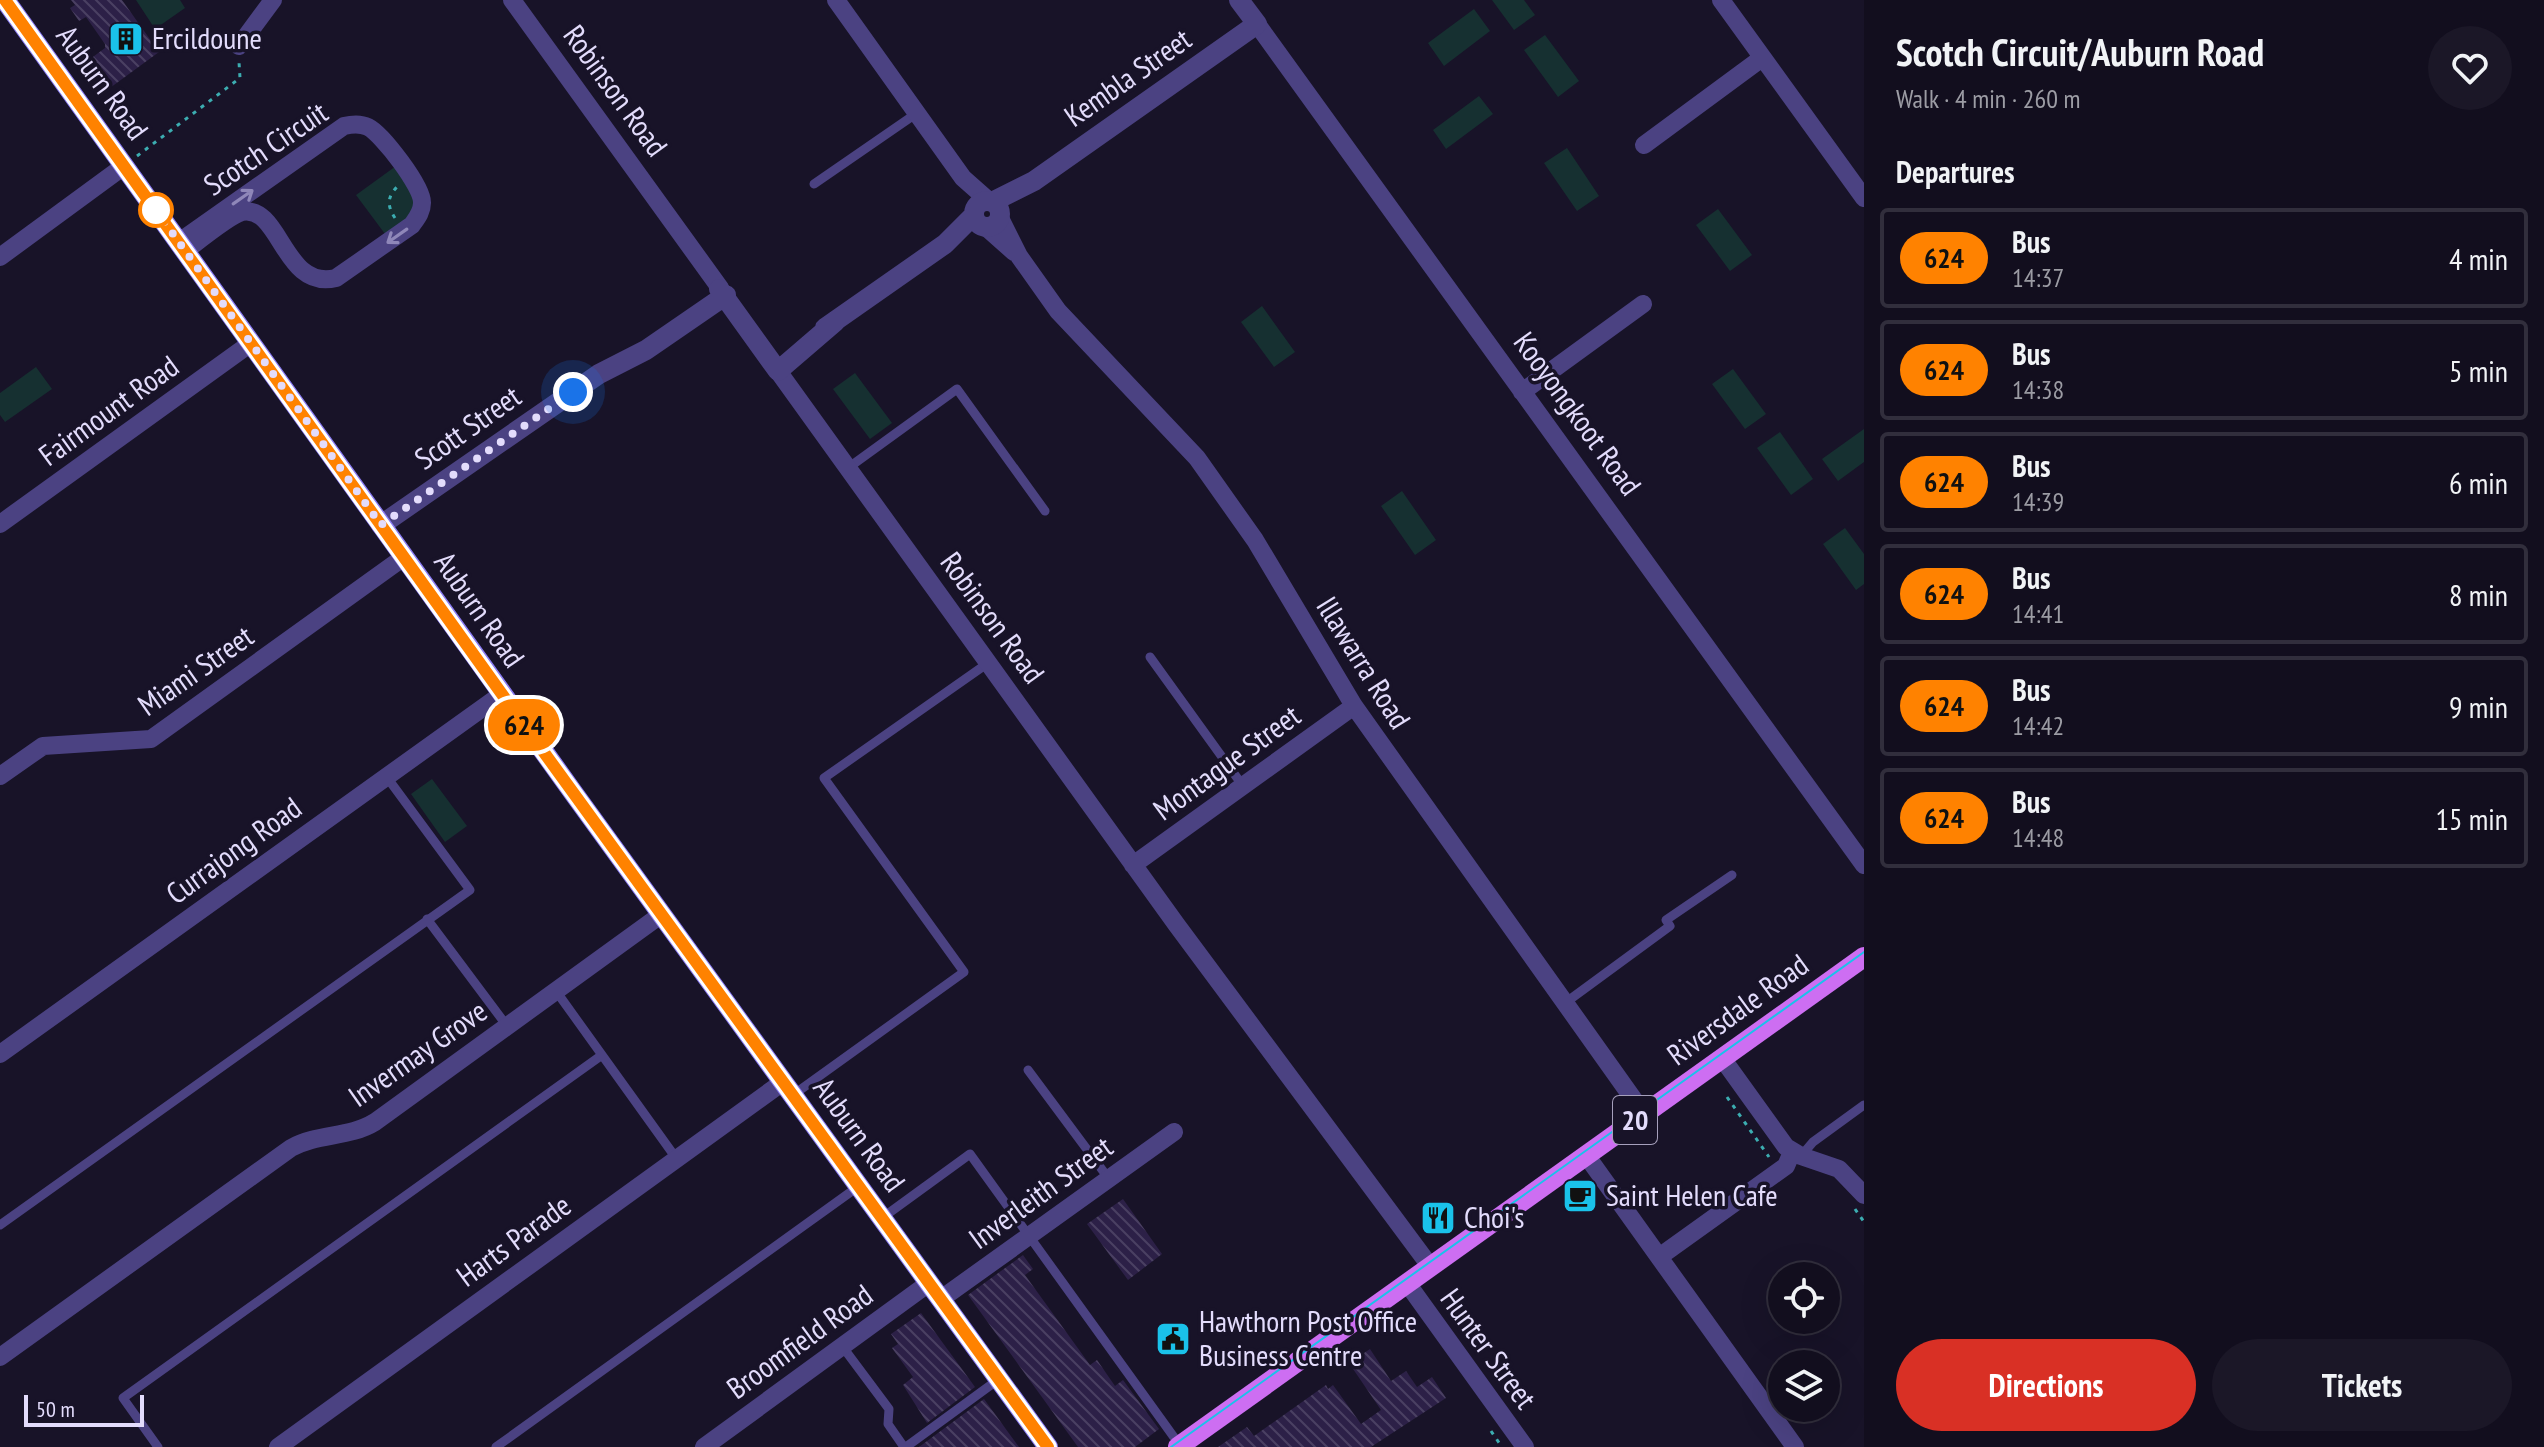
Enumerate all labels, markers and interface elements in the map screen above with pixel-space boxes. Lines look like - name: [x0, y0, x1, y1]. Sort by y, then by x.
- street label: Auburn Road: [49, 17, 158, 147]
- street label: Robinson Road: [556, 17, 677, 163]
- place label: Ercildoune: [152, 18, 262, 57]
- street label: Kembla Street: [1056, 18, 1199, 135]
- building icon: Ercildoune: [107, 20, 145, 58]
- button: heart: [2428, 26, 2512, 110]
- text: Scotch Circuit/Auburn Road: [1896, 27, 2264, 76]
- text: Walk · 4 min · 260 m: [1896, 82, 2080, 115]
- street label: Scotch Circuit: [196, 92, 335, 203]
- text: Departures: [1896, 152, 2014, 191]
- one-way arrow: [231, 189, 253, 205]
- unlabelled marker: [139, 193, 173, 227]
- text: Bus: [2012, 222, 2051, 261]
- one-way arrow: [386, 228, 408, 244]
- text: 624: [1924, 239, 1964, 276]
- text: 4 min: [2449, 239, 2508, 278]
- text: 14:37: [2012, 261, 2064, 294]
- street label: Kooyongkoot Road: [1506, 324, 1651, 503]
- text: Bus: [2012, 334, 2051, 373]
- street label: Fairmount Road: [30, 346, 186, 474]
- text: 624: [1924, 351, 1964, 388]
- text: 5 min: [2449, 351, 2508, 390]
- your location: [553, 372, 593, 412]
- text: 14:38: [2012, 373, 2064, 406]
- street label: Scott Street: [406, 376, 528, 477]
- text: Bus: [2012, 446, 2051, 485]
- text: 624: [1924, 463, 1964, 500]
- text: 6 min: [2449, 463, 2508, 502]
- text: 14:39: [2012, 485, 2064, 518]
- street label: Auburn Road: [426, 544, 534, 674]
- street label: Robinson Road: [933, 544, 1054, 690]
- text: Bus: [2012, 558, 2051, 597]
- text: 624: [1924, 575, 1964, 612]
- text: 8 min: [2449, 575, 2508, 614]
- street label: Illawarra Road: [1308, 589, 1420, 736]
- text: 14:41: [2012, 597, 2064, 630]
- street label: Miami Street: [130, 615, 261, 724]
- text: Bus: [2012, 670, 2051, 709]
- text: 624: [1924, 687, 1964, 724]
- text: 9 min: [2449, 687, 2508, 726]
- street label: Montague Street: [1145, 695, 1308, 828]
- line badge: 624: [478, 699, 570, 751]
- text: 624: [504, 706, 544, 743]
- text: 14:42: [2012, 709, 2064, 742]
- text: Bus: [2012, 782, 2051, 821]
- street label: Currajong Road: [158, 788, 308, 912]
- text: 624: [1924, 799, 1964, 836]
- text: 15 min: [2435, 799, 2508, 838]
- text: 14:48: [2012, 821, 2064, 854]
- street label: Riversdale Road: [1659, 944, 1815, 1073]
- street label: Invermay Grove: [340, 991, 494, 1115]
- street label: Auburn Road: [806, 1069, 915, 1199]
- road number: 20: [1613, 1096, 1657, 1144]
- street label: Inverleith Street: [961, 1126, 1120, 1257]
- place label: Saint Helen Cafe: [1606, 1175, 1778, 1214]
- cafe icon: Saint Helen Cafe: [1561, 1177, 1599, 1215]
- street label: Harts Parade: [448, 1185, 578, 1294]
- place label: Choi's: [1464, 1197, 1524, 1236]
- restaurant icon: Choi's: [1419, 1199, 1457, 1237]
- map controls: [1768, 1262, 1840, 1422]
- button: locate: [1768, 1262, 1840, 1334]
- street label: Broomfield Road: [719, 1275, 880, 1407]
- street label: Hunter Street: [1432, 1280, 1546, 1417]
- place label: Hawthorn Post Office Business Centre: [1199, 1301, 1417, 1374]
- public building icon: Hawthorn Post Office Business Centre: [1154, 1320, 1192, 1358]
- button: Directions: [1896, 1339, 2196, 1431]
- button: Tickets: [2212, 1339, 2512, 1431]
- button: layers: [1768, 1350, 1840, 1422]
- scale bar: [24, 1391, 144, 1427]
- text: 50 m: [36, 1395, 75, 1423]

